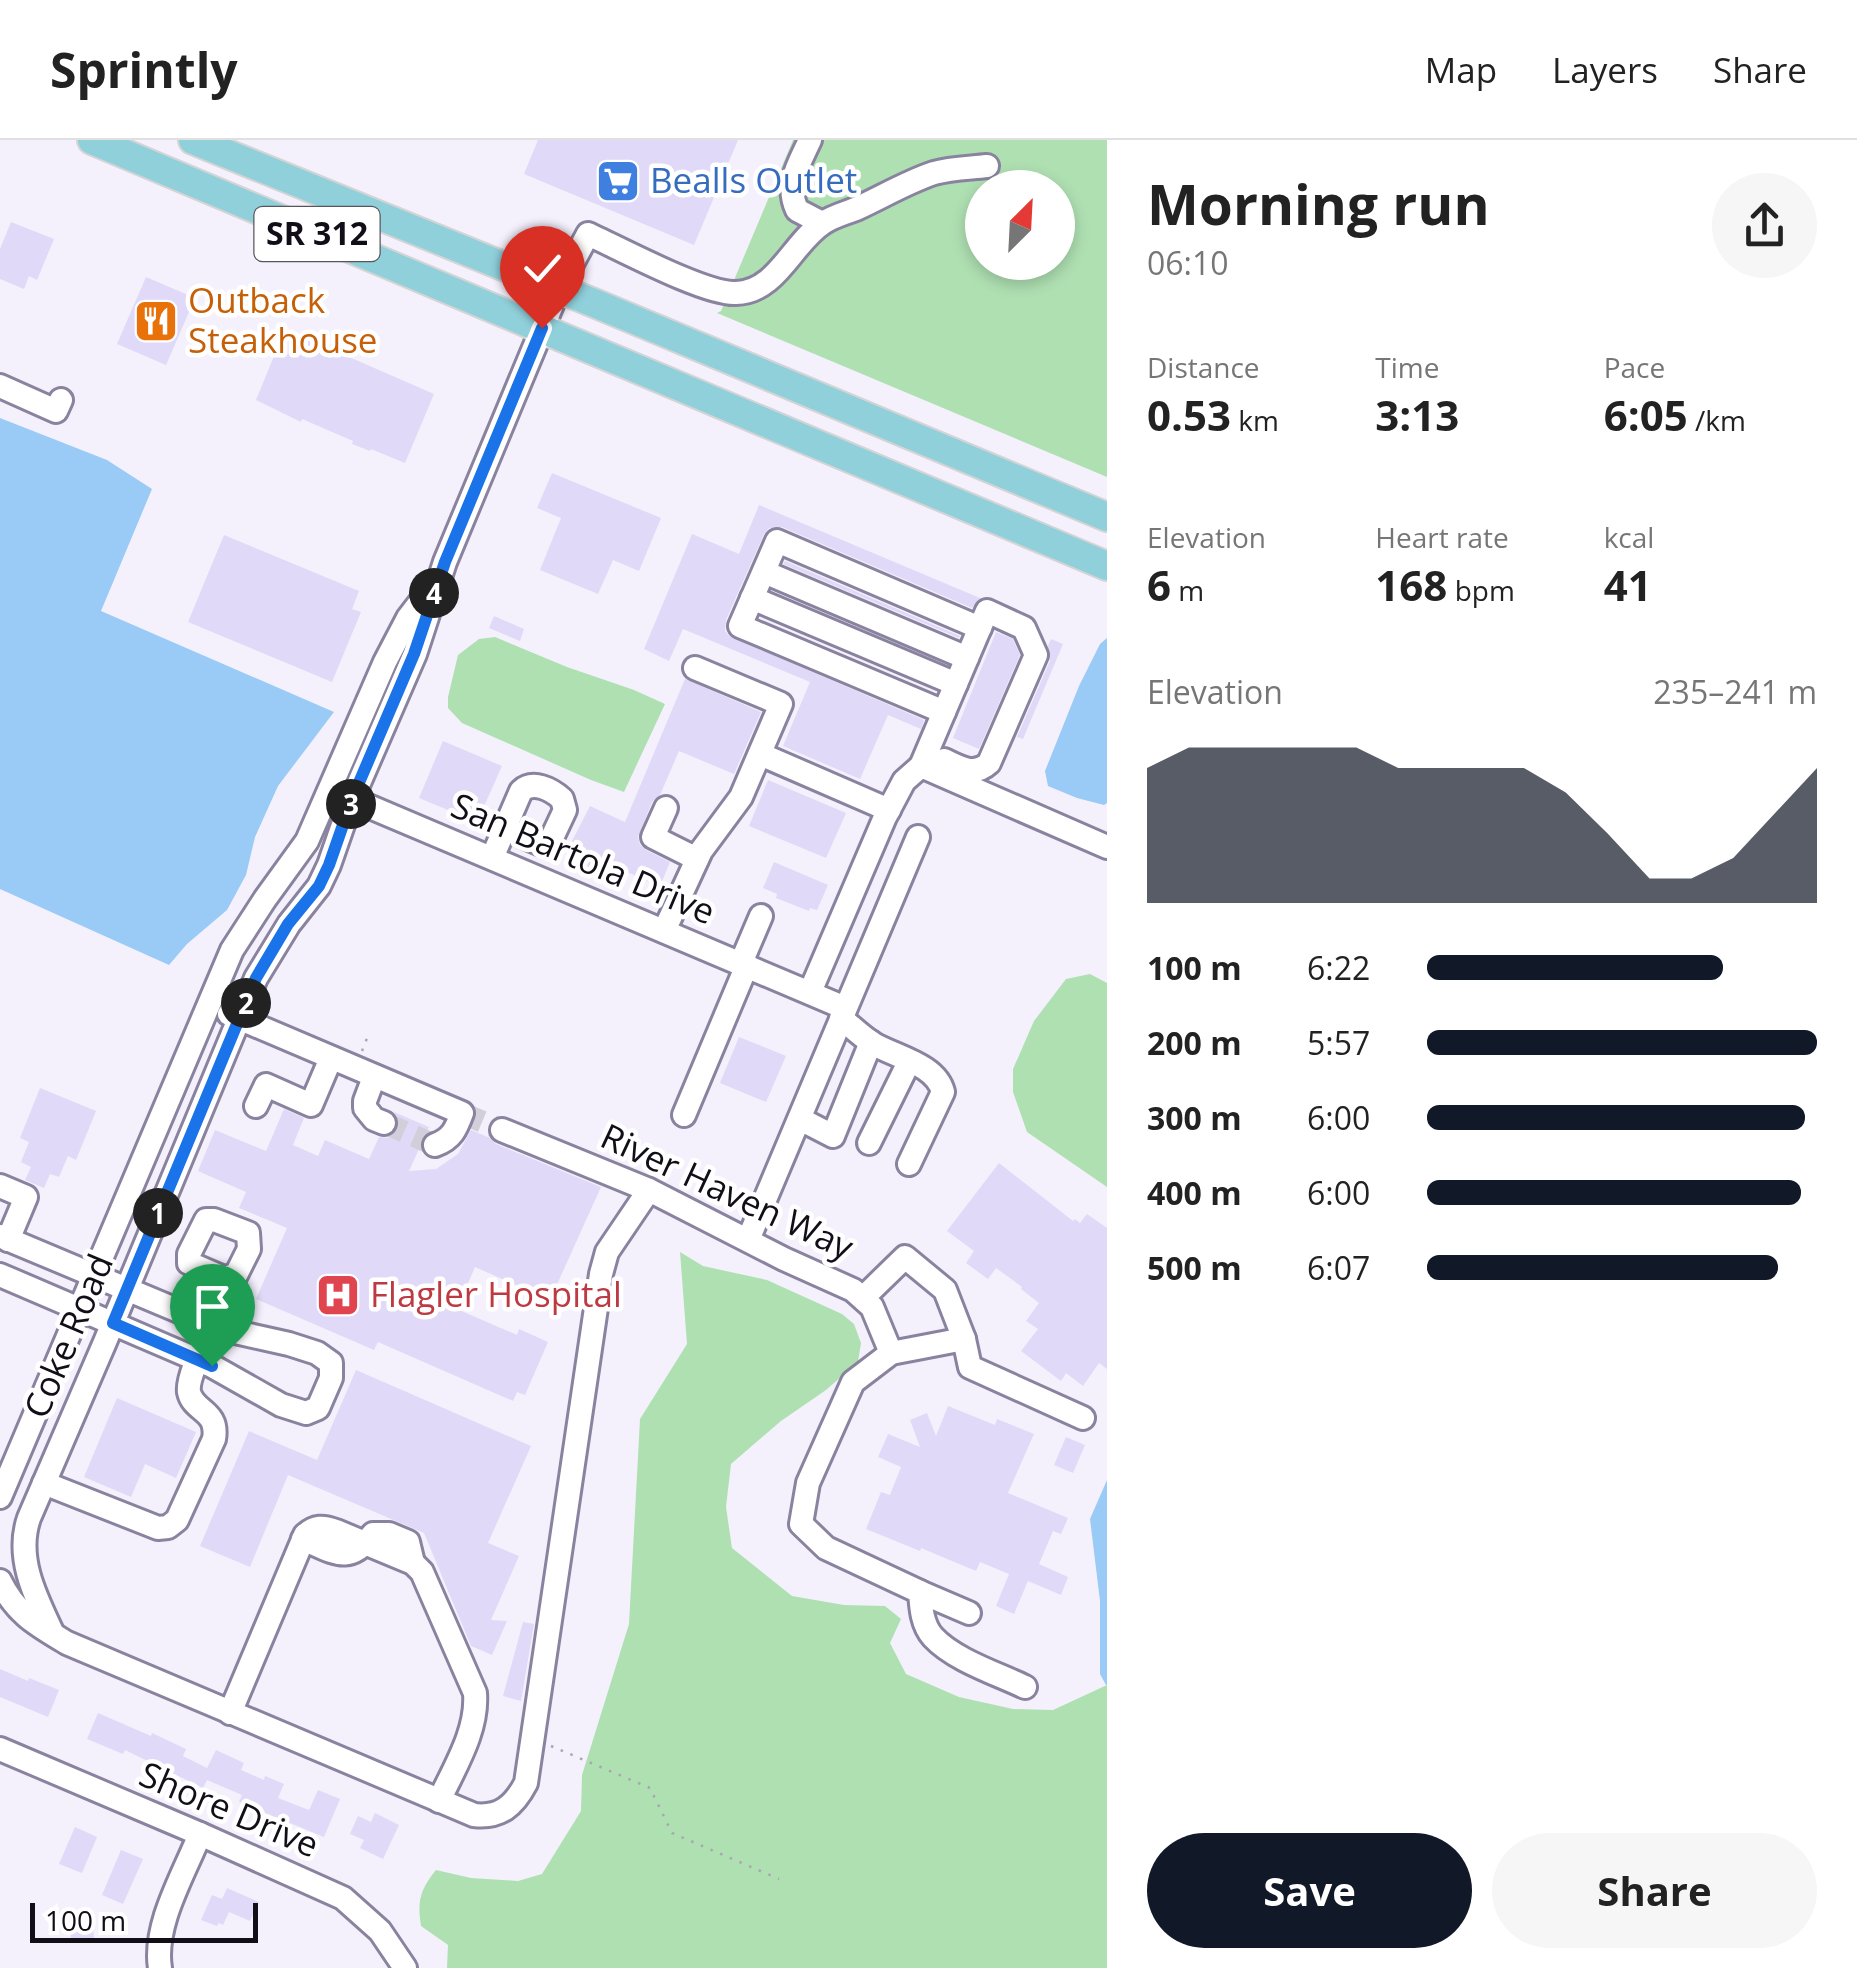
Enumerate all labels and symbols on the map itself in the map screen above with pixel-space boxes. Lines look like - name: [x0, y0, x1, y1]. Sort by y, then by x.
- place label: Bealls Outlet: [650, 156, 857, 203]
- supermarket icon: Bealls Outlet: [595, 158, 641, 204]
- north arrow: [965, 170, 1075, 280]
- road number: SR 312: [254, 207, 380, 261]
- pin: [500, 226, 585, 329]
- place label: Outback Steakhouse: [188, 276, 377, 363]
- restaurant icon: Outback Steakhouse: [133, 298, 179, 344]
- pin: 4: [409, 568, 459, 618]
- pin: 3: [326, 779, 376, 829]
- street label: San Bartola Drive: [445, 781, 723, 934]
- pin: 2: [221, 978, 271, 1028]
- street label: River Haven Way: [594, 1112, 862, 1270]
- pin: 1: [133, 1188, 183, 1238]
- street label: Coke Road: [12, 1246, 123, 1425]
- pin: [170, 1264, 255, 1367]
- place label: Flagler Hospital: [370, 1270, 622, 1317]
- hospital icon: Flagler Hospital: [315, 1272, 361, 1318]
- street label: Shore Drive: [133, 1750, 326, 1867]
- scale bar: [30, 1898, 258, 1942]

